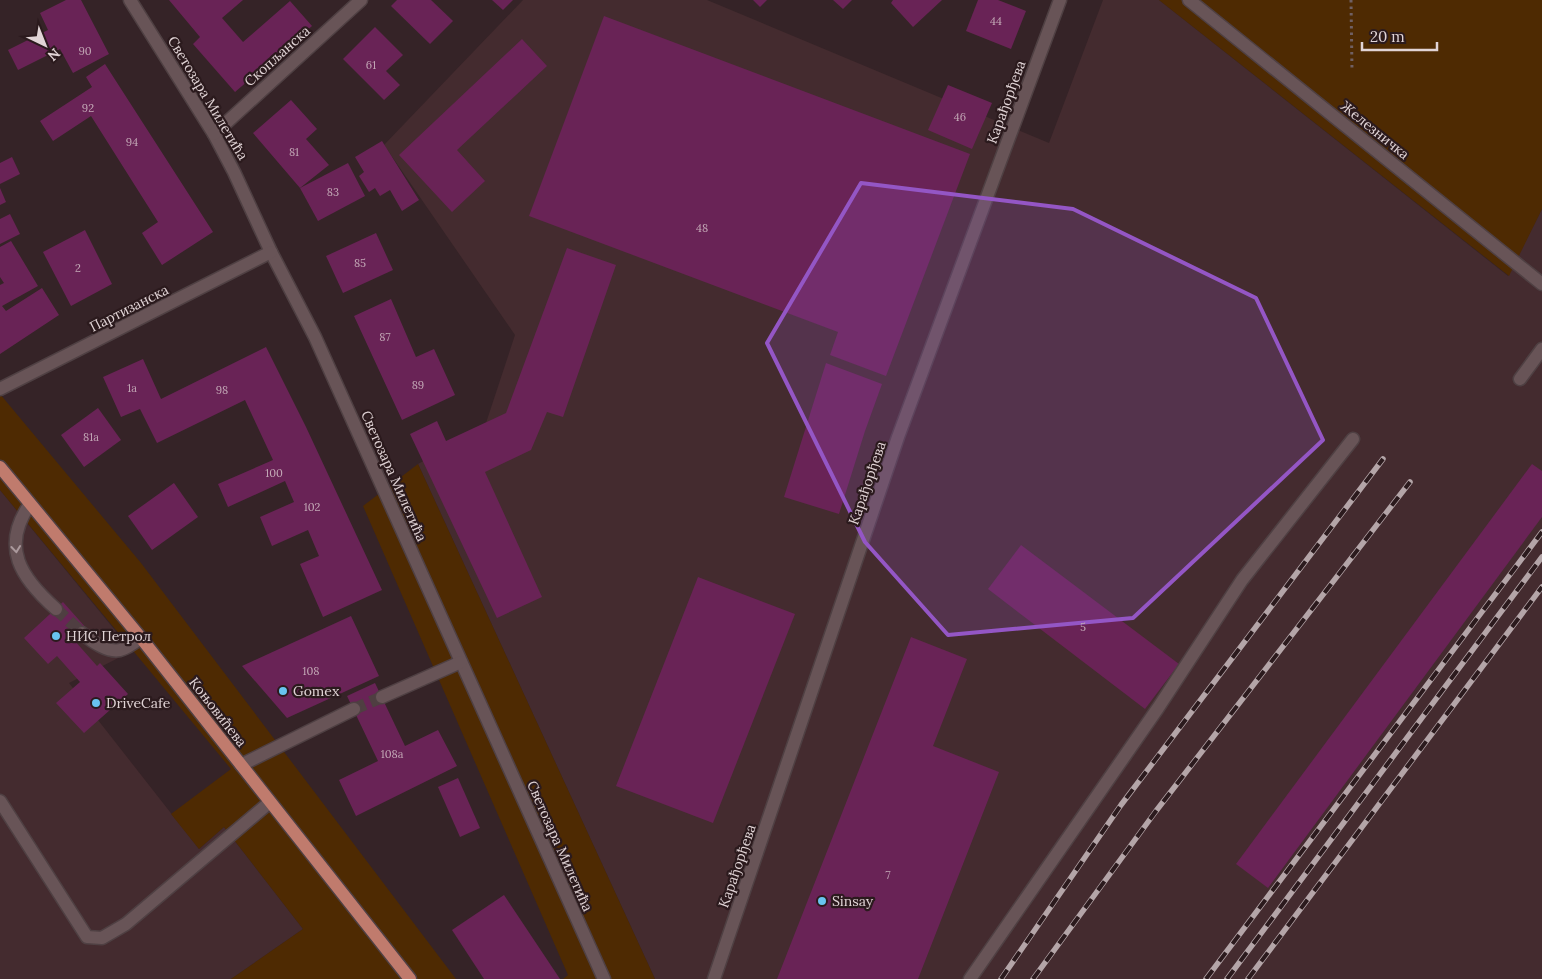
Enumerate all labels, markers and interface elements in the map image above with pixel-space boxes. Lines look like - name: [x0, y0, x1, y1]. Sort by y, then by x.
- house number: 44: [990, 14, 1002, 28]
- north arrow: [20, 20, 70, 70]
- scale bar: [1362, 20, 1437, 52]
- street label: Скопљанска: [240, 22, 314, 90]
- text: 20 m: [1370, 27, 1405, 46]
- street label: Светозара Милетића: [164, 33, 252, 163]
- text: N: [44, 44, 64, 65]
- house number: 90: [78, 44, 92, 58]
- house number: 61: [366, 58, 376, 72]
- street label: Карађорђева: [983, 58, 1029, 146]
- street label: Железничка: [1337, 97, 1413, 163]
- house number: 92: [82, 101, 94, 115]
- house number: 46: [954, 110, 966, 124]
- house number: 94: [126, 135, 138, 149]
- house number: 81: [289, 145, 299, 159]
- house number: 83: [327, 185, 339, 199]
- house number: 48: [696, 221, 708, 235]
- house number: 85: [354, 256, 366, 270]
- house number: 2: [75, 261, 81, 275]
- street label: Партизанска: [86, 280, 172, 336]
- house number: 87: [379, 330, 391, 344]
- house number: 89: [412, 378, 424, 392]
- house number: 1a: [127, 381, 137, 395]
- house number: 98: [216, 383, 228, 397]
- street label: Светозара Милетића: [357, 408, 431, 544]
- house number: 81a: [83, 430, 99, 444]
- street label: Карађорђева: [844, 439, 890, 527]
- house number: 100: [265, 466, 283, 480]
- house number: 102: [304, 500, 320, 514]
- one-way arrow: [10, 545, 21, 553]
- house number: 5: [1080, 620, 1086, 634]
- place label: НИС Петрол: [66, 627, 151, 645]
- marker: НИС Петрол: [50, 630, 62, 642]
- house number: 108: [302, 664, 320, 678]
- street label: Коњовићева: [185, 674, 251, 750]
- place label: Gomex: [293, 682, 340, 700]
- marker: Gomex: [277, 685, 289, 697]
- place label: DriveCafe: [106, 694, 171, 712]
- marker: DriveCafe: [90, 697, 102, 709]
- house number: 108a: [381, 747, 404, 761]
- street label: Светозара Милетића: [523, 778, 597, 914]
- street label: Карађорђева: [714, 822, 760, 910]
- house number: 7: [885, 868, 891, 882]
- place label: Sinsay: [832, 892, 874, 910]
- marker: Sinsay: [816, 895, 828, 907]

